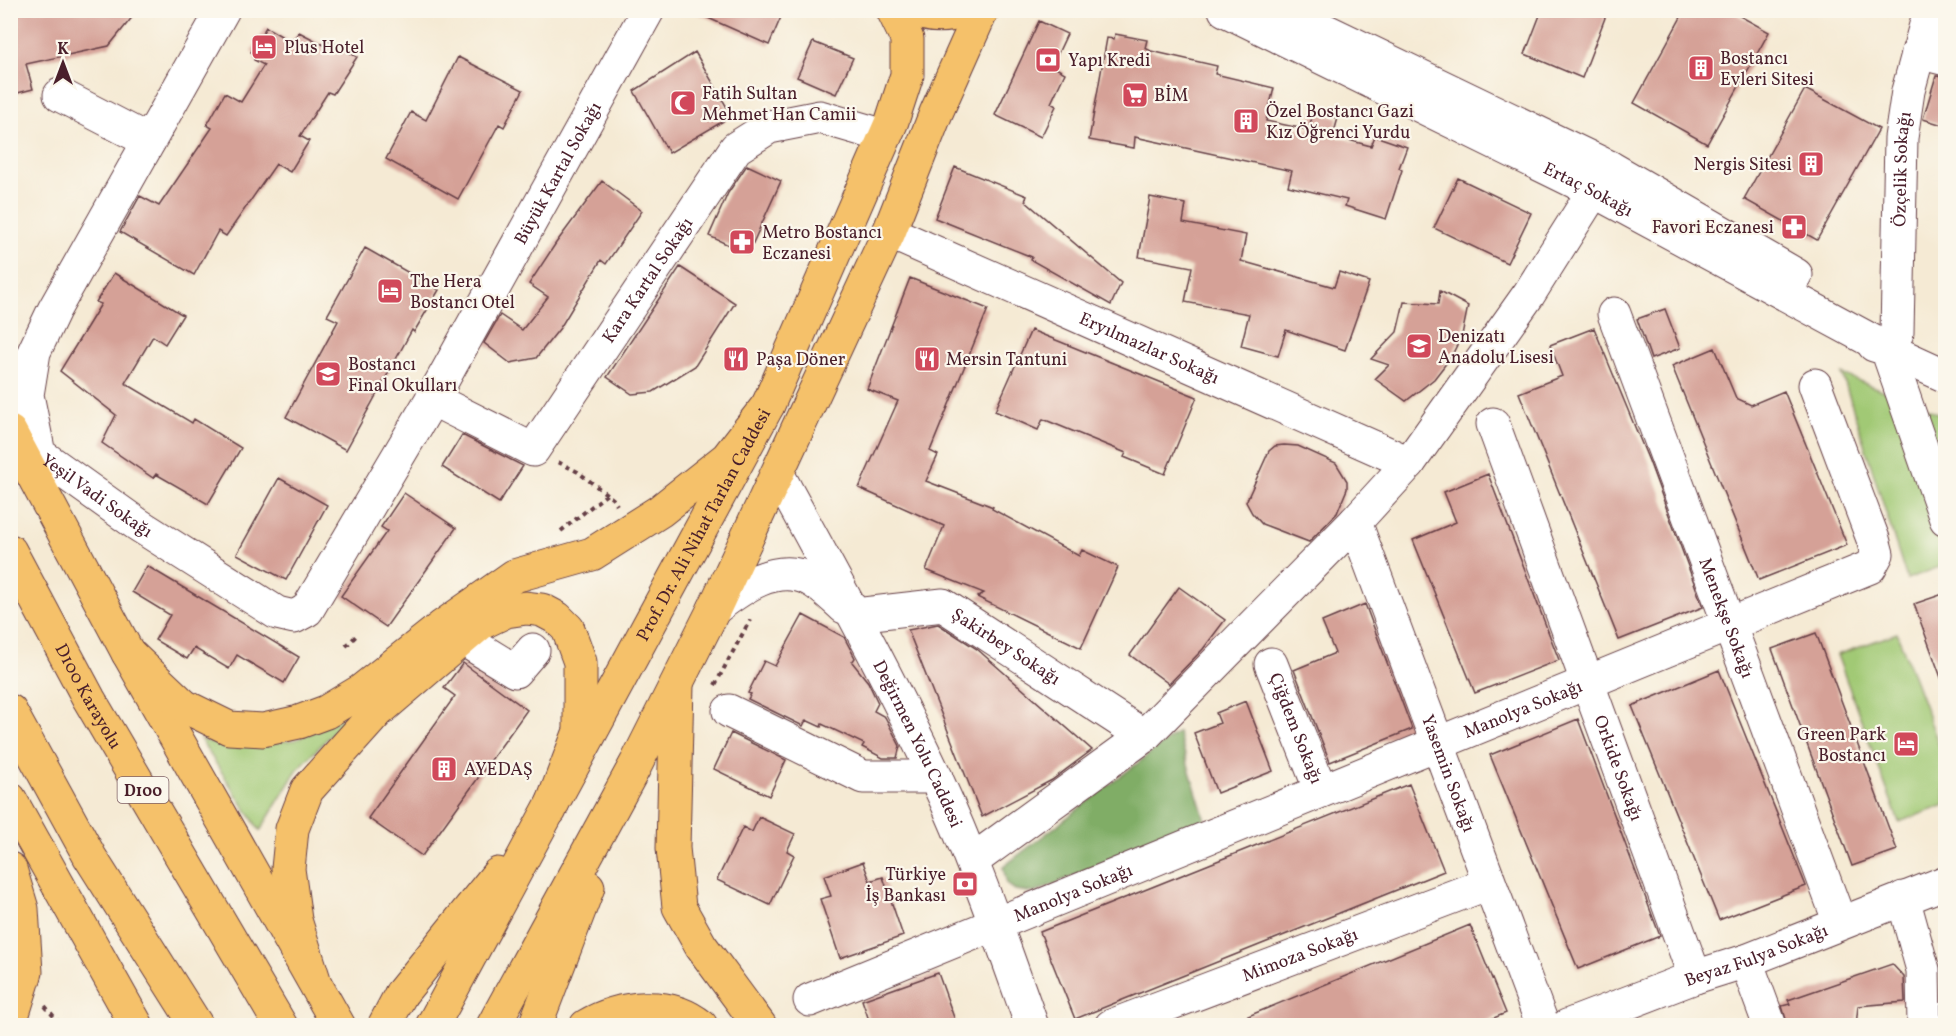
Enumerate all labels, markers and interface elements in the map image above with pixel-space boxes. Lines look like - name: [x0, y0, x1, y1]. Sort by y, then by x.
- hotel icon: Plus Hotel: [249, 32, 279, 62]
- north arrow: [33, 33, 93, 93]
- place label: Plus Hotel: [284, 36, 364, 61]
- text: K: [57, 39, 69, 61]
- bank icon: Yapı Kredi: [1033, 45, 1063, 75]
- place label: Bostancı Evleri Sitesi: [1720, 47, 1814, 93]
- place label: Yapı Kredi: [1068, 49, 1150, 74]
- building icon: Bostancı Evleri Sitesi: [1686, 53, 1716, 83]
- supermarket icon: BİM: [1120, 80, 1150, 110]
- place label: Fatih Sultan Mehmet Han Camii: [702, 82, 856, 128]
- place label: BİM: [1154, 84, 1189, 109]
- mosque icon: Fatih Sultan Mehmet Han Camii: [668, 88, 698, 118]
- street label: Büyük Kartal Sokağı: [509, 98, 609, 250]
- place label: Özel Bostancı Gazi Kız Öğrenci Yurdu: [1266, 100, 1414, 146]
- building icon: Özel Bostancı Gazi Kız Öğrenci Yurdu: [1231, 106, 1261, 136]
- street label: Özçelik Sokağı: [1888, 110, 1919, 227]
- building icon: Nergis Sitesi: [1796, 149, 1826, 179]
- place label: Nergis Sitesi: [1694, 153, 1792, 178]
- street label: Ertaç Sokağı: [1538, 157, 1637, 224]
- pharmacy icon: Favori Eczanesi: [1779, 212, 1809, 242]
- street label: Kara Kartal Sokağı: [597, 213, 700, 349]
- place label: Favori Eczanesi: [1652, 216, 1774, 241]
- place label: Metro Bostancı Eczanesi: [762, 221, 882, 267]
- pharmacy icon: Metro Bostancı Eczanesi: [727, 227, 757, 257]
- place label: The Hera Bostancı Otel: [410, 270, 515, 316]
- hotel icon: The Hera Bostancı Otel: [375, 276, 405, 306]
- street label: Eryılmazlar Sokağı: [1075, 307, 1223, 391]
- place label: Denizatı Anadolu Lisesi: [1438, 325, 1554, 371]
- school or university icon: Denizatı Anadolu Lisesi: [1404, 331, 1434, 361]
- restaurant icon: Paşa Döner: [721, 344, 751, 374]
- restaurant icon: Mersin Tantuni: [912, 344, 942, 374]
- place label: Paşa Döner: [756, 348, 846, 373]
- place label: Mersin Tantuni: [946, 348, 1067, 373]
- place label: Bostancı Final Okulları: [348, 353, 457, 399]
- school or university icon: Bostancı Final Okulları: [313, 359, 343, 389]
- street label: Prof. Dr. Ali Nihat Tarlan Caddesi: [631, 404, 778, 646]
- street label: Yeşil Vadi Sokağı: [35, 448, 157, 545]
- street label: Menekşe Sokağı: [1692, 555, 1759, 682]
- street label: Şakirbey Sokağı: [946, 603, 1065, 692]
- street label: D100 Karayolu: [48, 640, 127, 754]
- street label: Değirmen Yolu Caddesi: [866, 656, 967, 832]
- street label: Çiğdem Sokağı: [1262, 670, 1328, 788]
- street label: Manolya Sokağı: [1460, 675, 1587, 746]
- street label: Yasemin Sokağı: [1414, 711, 1481, 836]
- street label: Orkide Sokağı: [1586, 712, 1648, 825]
- place label: Green Park Bostancı: [1797, 723, 1886, 769]
- hotel icon: Green Park Bostancı: [1891, 729, 1921, 759]
- building icon: AYEDAŞ: [429, 754, 459, 784]
- place label: AYEDAŞ: [464, 758, 533, 783]
- road number: D100: [118, 777, 168, 803]
- street label: Manolya Sokağı: [1010, 859, 1137, 929]
- place label: Türkiye İş Bankası: [866, 863, 946, 909]
- bank icon: Türkiye İş Bankası: [950, 869, 980, 899]
- street label: Beyaz Fulya Sokağı: [1681, 919, 1832, 994]
- street label: Mimoza Sokağı: [1239, 923, 1362, 989]

